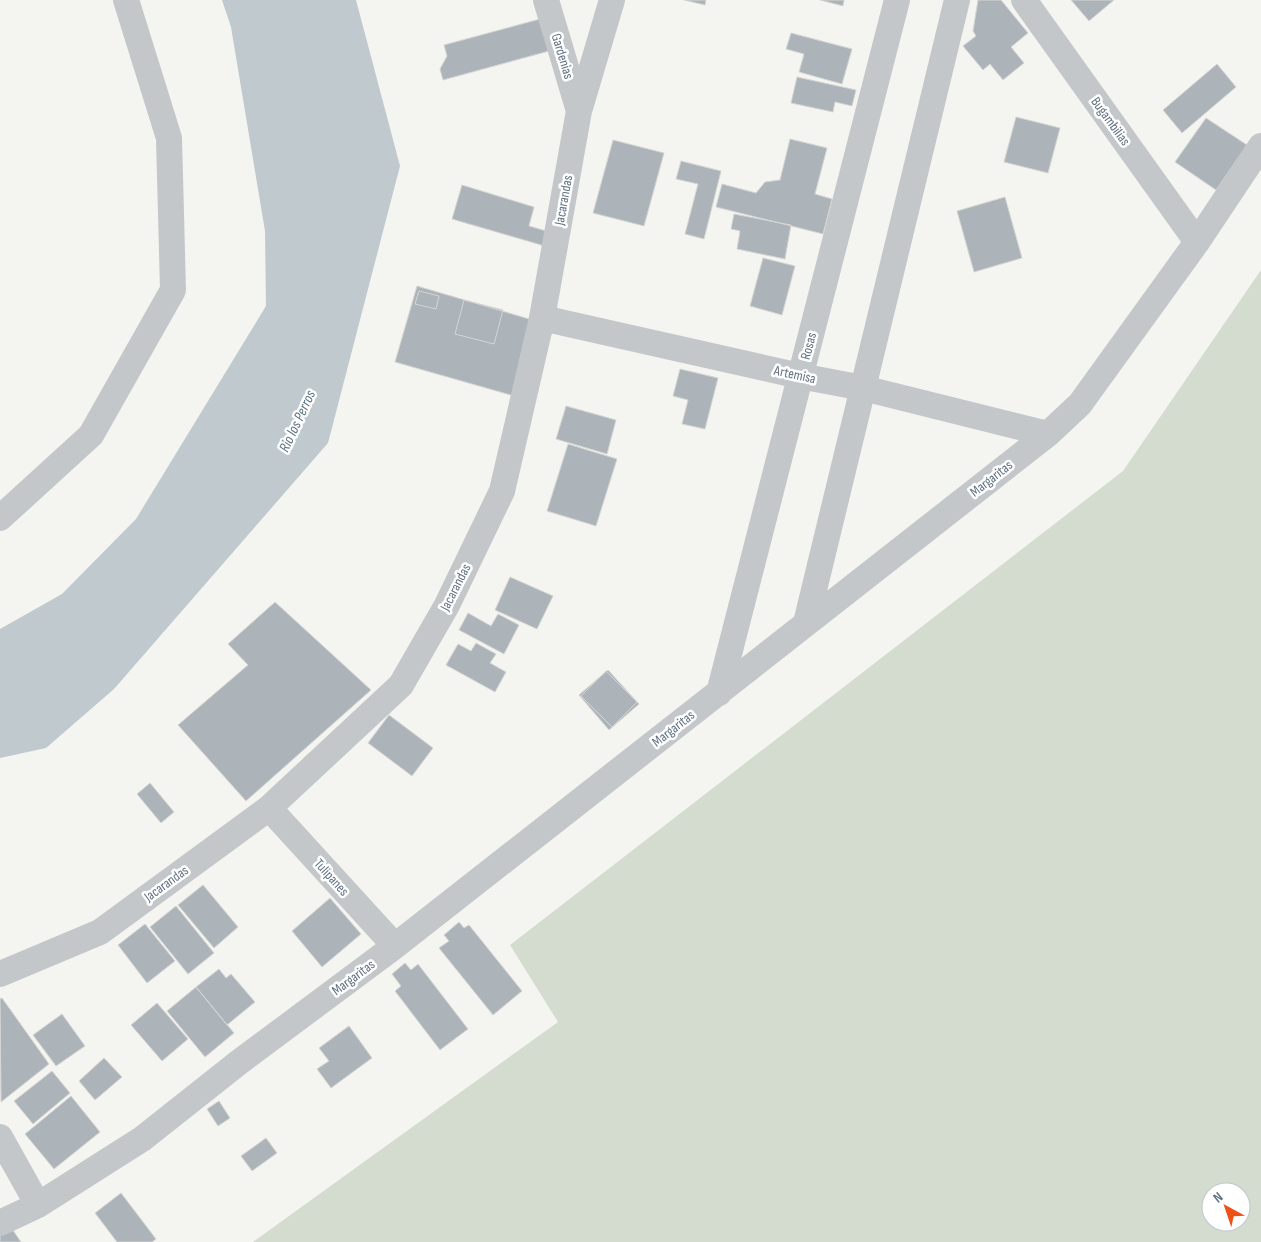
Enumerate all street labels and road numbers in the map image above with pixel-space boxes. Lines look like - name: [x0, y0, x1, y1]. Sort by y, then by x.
- street label: Gardenias: [548, 31, 577, 81]
- street label: Bugambilias: [1087, 94, 1134, 149]
- street label: Jacarandas: [551, 174, 576, 227]
- street label: Rosas: [797, 331, 820, 362]
- street label: Artemisa: [772, 362, 817, 387]
- street label: Margaritas: [967, 456, 1016, 500]
- street label: Jacarandas: [436, 561, 474, 614]
- street label: Margaritas: [649, 706, 698, 750]
- street label: Tulipanes: [311, 855, 353, 899]
- street label: Jacarandas: [140, 862, 192, 906]
- street label: Margaritas: [328, 956, 378, 999]

